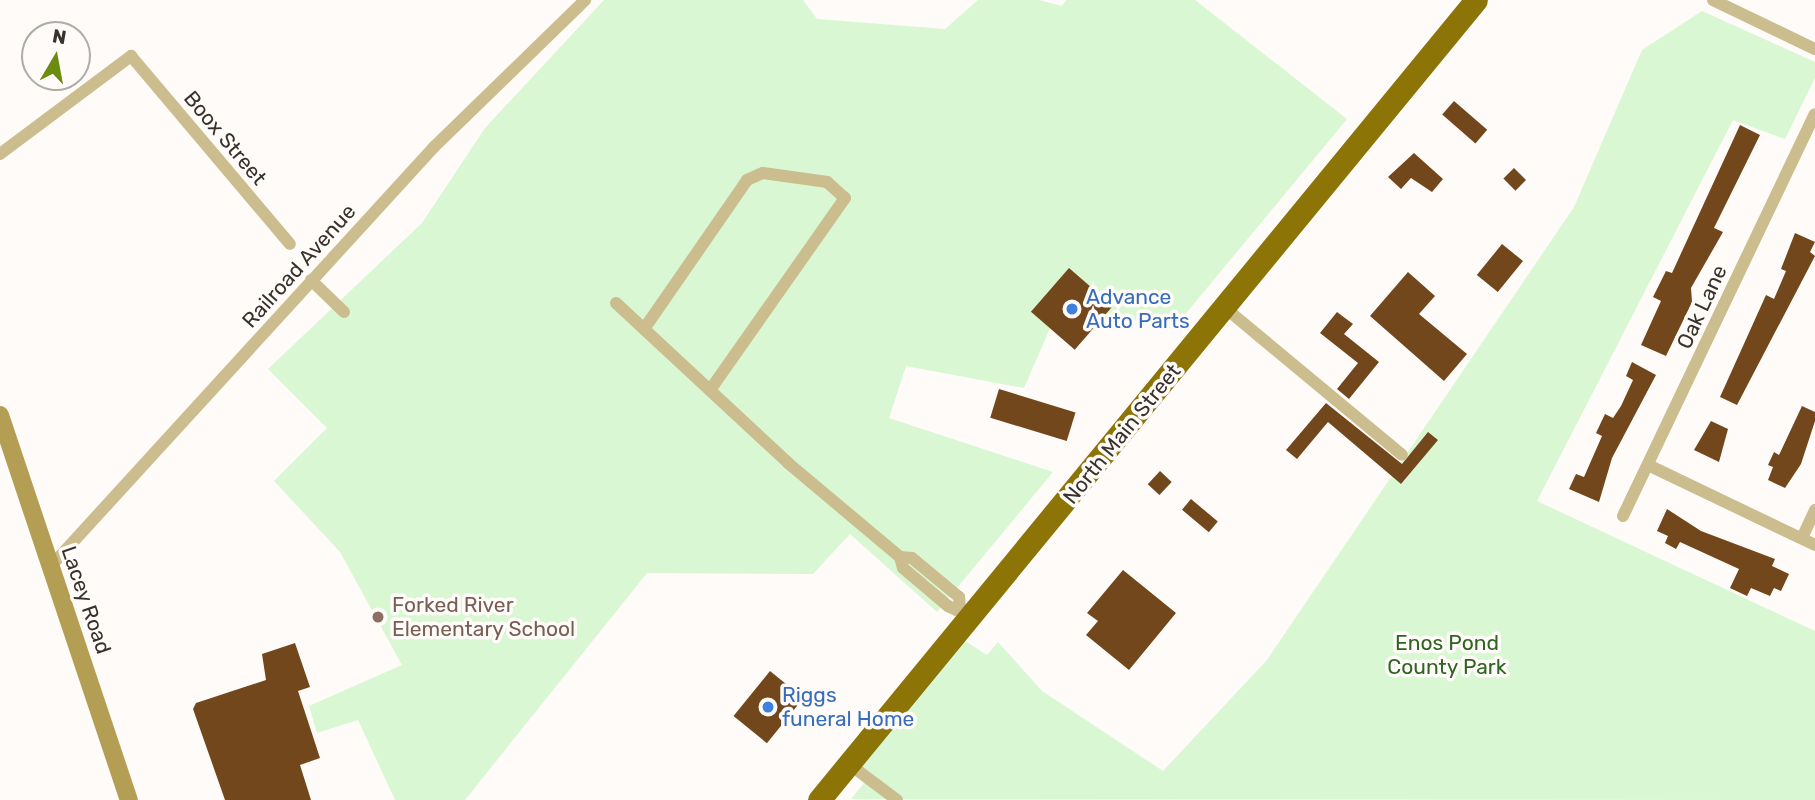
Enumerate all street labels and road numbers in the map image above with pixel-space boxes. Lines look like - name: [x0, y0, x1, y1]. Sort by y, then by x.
- street label: Boox Street: [178, 86, 272, 190]
- street label: Railroad Avenue: [237, 199, 361, 333]
- street label: Oak Lane: [1672, 261, 1732, 353]
- street label: North Main Street: [1058, 359, 1186, 509]
- street label: Lacey Road: [56, 543, 116, 657]

